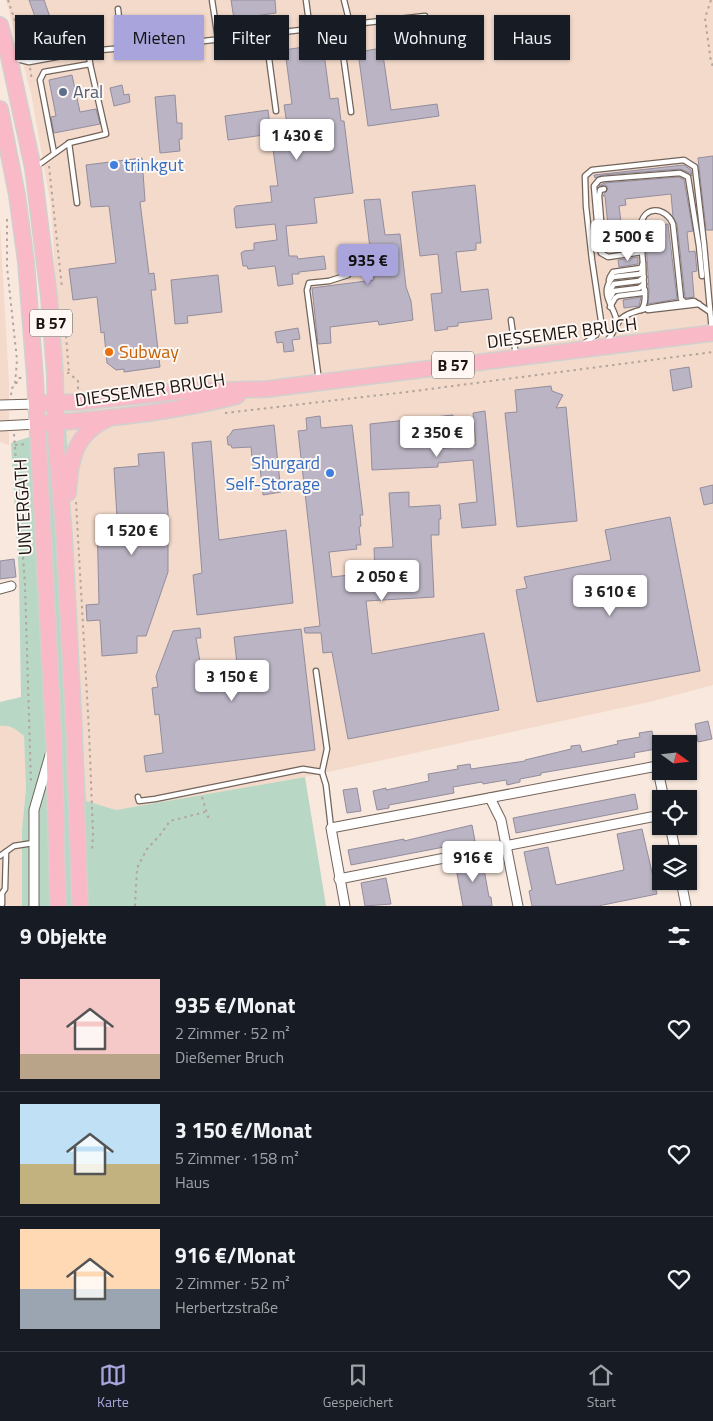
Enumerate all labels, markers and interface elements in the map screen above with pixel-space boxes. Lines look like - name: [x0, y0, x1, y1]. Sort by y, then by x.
- chip: Kaufen: [15, 15, 104, 60]
- chip: Mieten: [114, 15, 204, 60]
- chip: Filter: [214, 15, 289, 60]
- chip: Neu: [299, 15, 366, 60]
- chip: Wohnung: [376, 15, 484, 60]
- chip: Haus: [494, 15, 570, 60]
- place label: Aral: [73, 78, 103, 105]
- marker: Aral: [57, 86, 69, 98]
- pin: 1 430 €: [251, 119, 343, 161]
- text: 1 430 €: [271, 123, 323, 147]
- place label: trinkgut: [124, 151, 184, 178]
- marker: trinkgut: [108, 159, 120, 171]
- pin: 2 500 €: [582, 220, 674, 262]
- text: 2 500 €: [602, 224, 654, 248]
- pin: 935 €: [333, 244, 403, 286]
- text: 935 €: [348, 248, 388, 272]
- road number: B 57: [30, 309, 72, 336]
- street label: DIESSEMER BRUCH: [485, 310, 639, 355]
- place label: Subway: [119, 338, 179, 365]
- marker: Subway: [103, 346, 115, 358]
- road number: B 57: [432, 352, 474, 378]
- street label: DIESSEMER BRUCH: [73, 366, 227, 413]
- pin: 2 350 €: [391, 416, 483, 458]
- text: 2 350 €: [411, 420, 463, 444]
- place label: Shurgard Self-Storage: [225, 449, 320, 497]
- street label: UNTERGATH: [6, 458, 39, 556]
- marker: Shurgard Self-Storage: [324, 467, 336, 479]
- pin: 1 520 €: [86, 514, 178, 556]
- text: 1 520 €: [106, 518, 158, 542]
- pin: 2 050 €: [336, 560, 428, 602]
- text: 2 050 €: [356, 564, 408, 588]
- pin: 3 610 €: [564, 574, 656, 617]
- text: 3 610 €: [584, 579, 636, 603]
- pin: 3 150 €: [186, 660, 278, 702]
- text: 3 150 €: [206, 664, 258, 688]
- north arrow: [652, 735, 698, 780]
- map controls: [652, 735, 697, 890]
- button: locate: [652, 790, 697, 835]
- pin: 916 €: [438, 840, 508, 883]
- text: 916 €: [453, 845, 493, 869]
- button: layers: [652, 845, 697, 890]
- text: 9 Objekte: [20, 920, 107, 952]
- icon: filters: [665, 922, 693, 950]
- text: 935 €/Monat: [175, 989, 296, 1021]
- icon: home: [60, 999, 120, 1059]
- icon: heart: [665, 1015, 693, 1043]
- text: 2 Zimmer · 52 m²: [175, 1021, 290, 1045]
- text: Dießemer Bruch: [175, 1045, 284, 1069]
- text: 3 150 €/Monat: [175, 1114, 312, 1146]
- icon: home: [60, 1124, 120, 1184]
- icon: heart: [665, 1140, 693, 1168]
- text: 5 Zimmer · 158 m²: [175, 1146, 299, 1170]
- text: Haus: [175, 1170, 210, 1194]
- text: 916 €/Monat: [175, 1239, 296, 1271]
- icon: home: [60, 1249, 120, 1309]
- icon: heart: [665, 1265, 693, 1293]
- text: 2 Zimmer · 52 m²: [175, 1271, 290, 1295]
- text: Herbertzstraße: [175, 1295, 278, 1319]
- tab: Karte: [97, 1361, 129, 1412]
- tab: Gespeichert: [323, 1361, 393, 1412]
- tab: Start: [587, 1361, 616, 1412]

